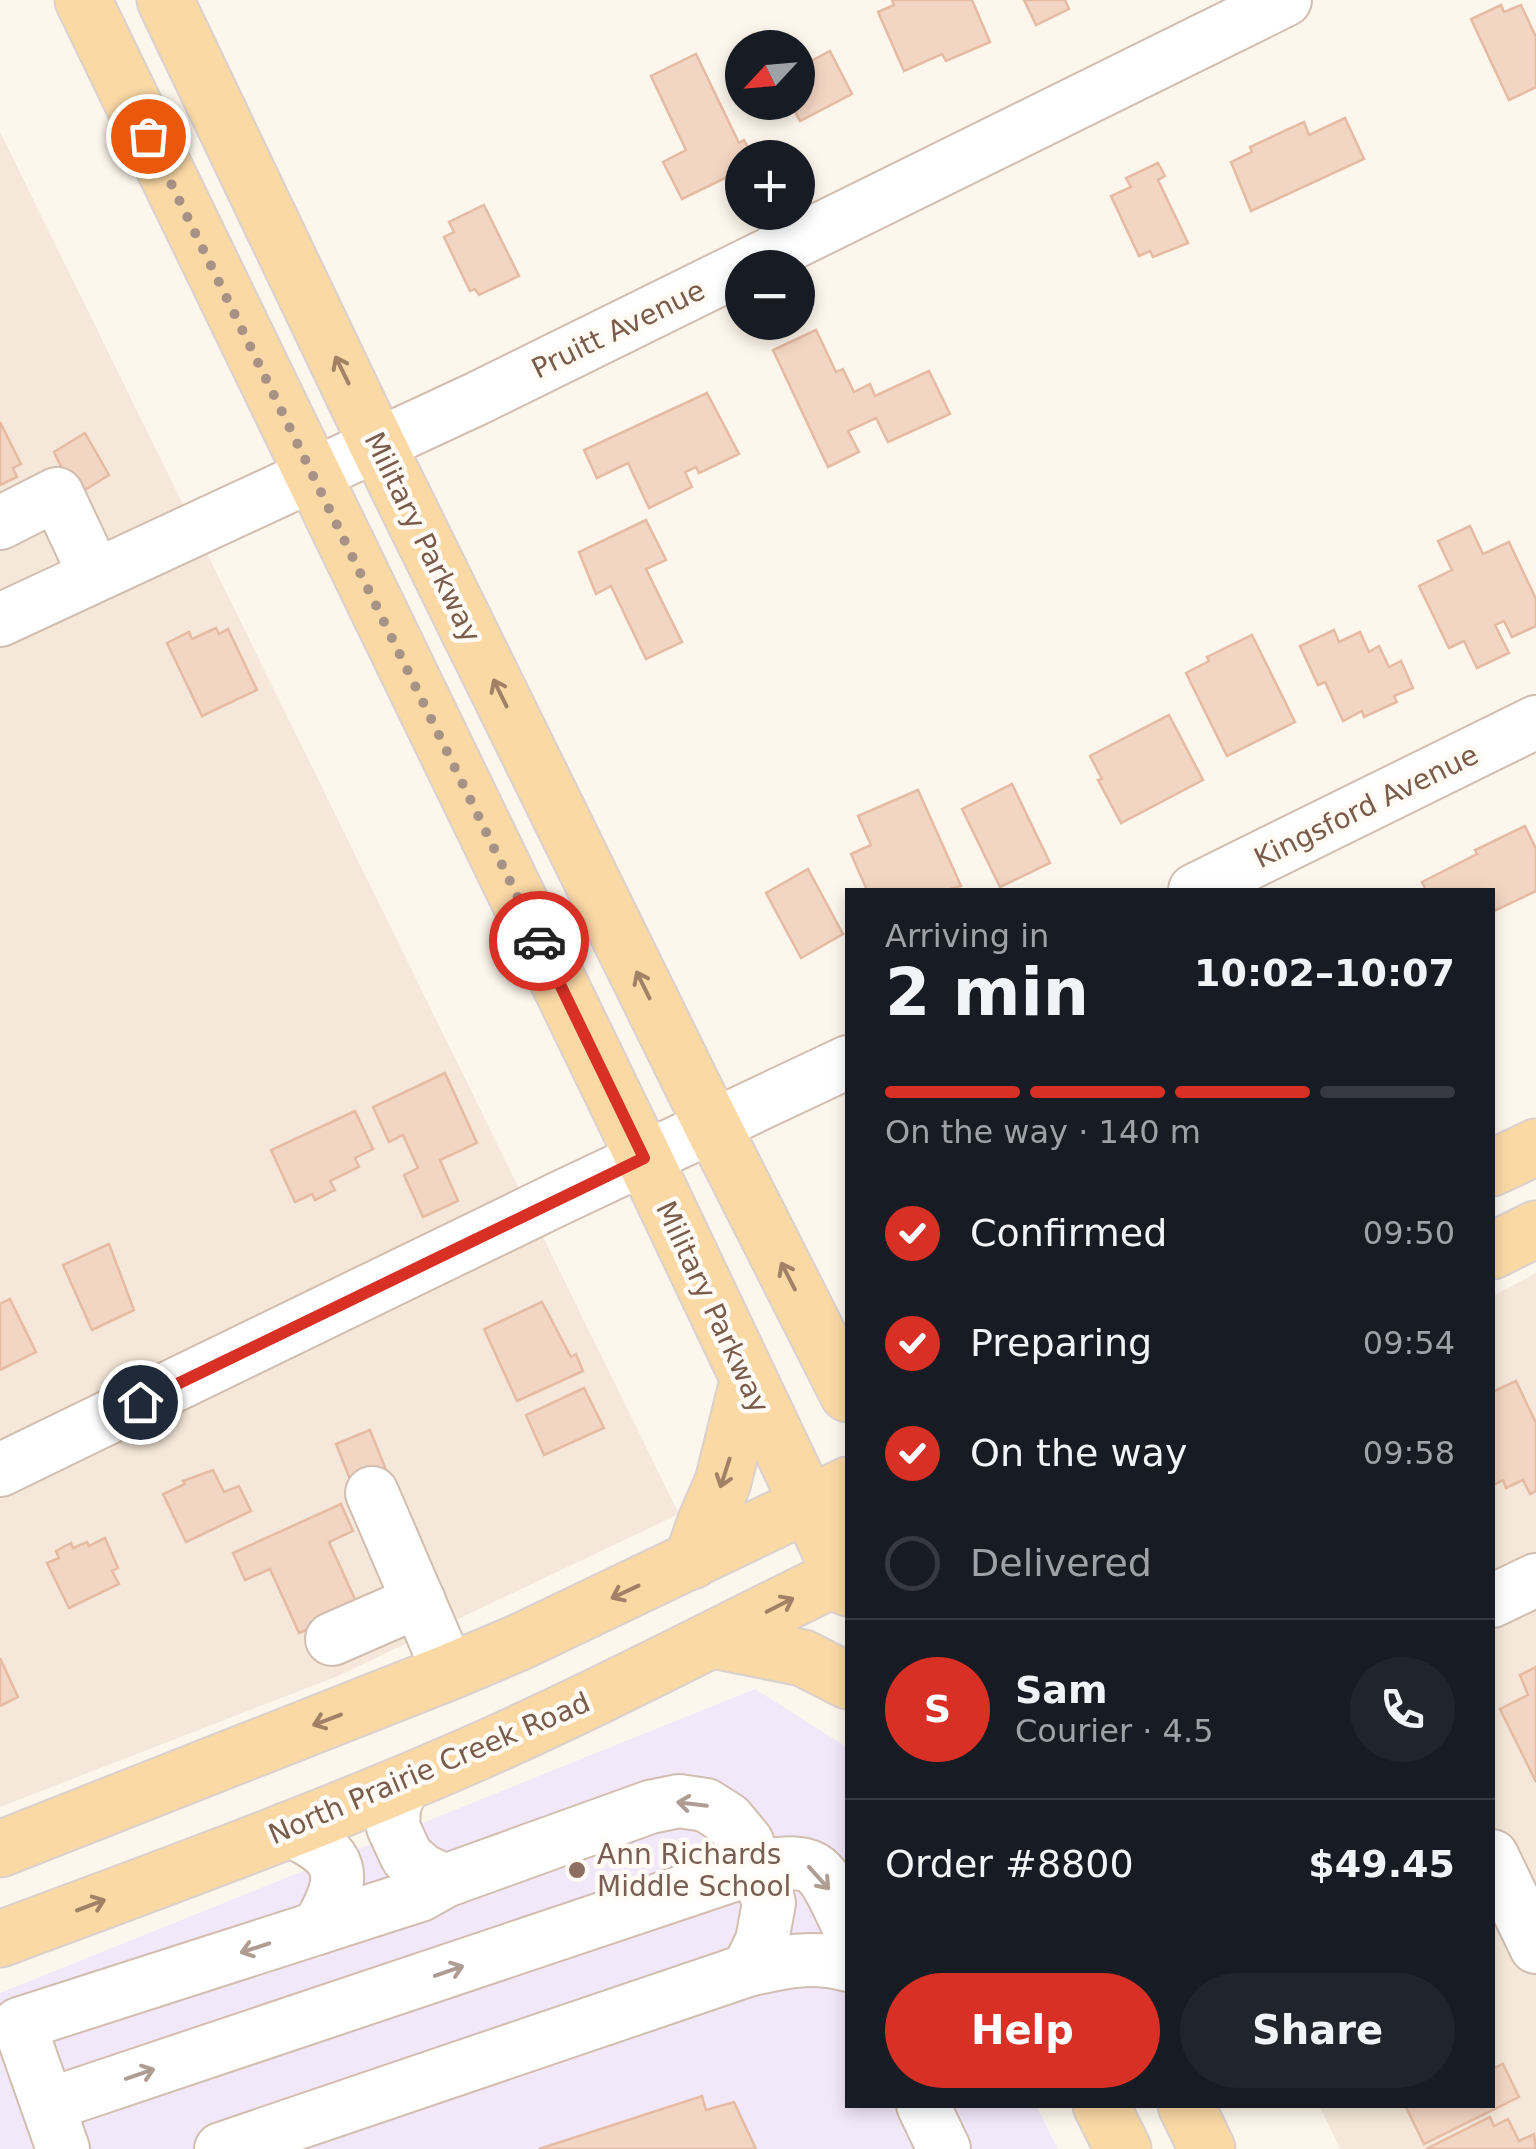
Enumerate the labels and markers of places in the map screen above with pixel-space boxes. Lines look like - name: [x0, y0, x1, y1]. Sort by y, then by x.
- pin: [106, 94, 191, 179]
- pin: [98, 1360, 183, 1445]
- place label: Ann Richards Middle School: [597, 1838, 791, 1903]
- marker: Ann Richards Middle School: [566, 1859, 588, 1881]

